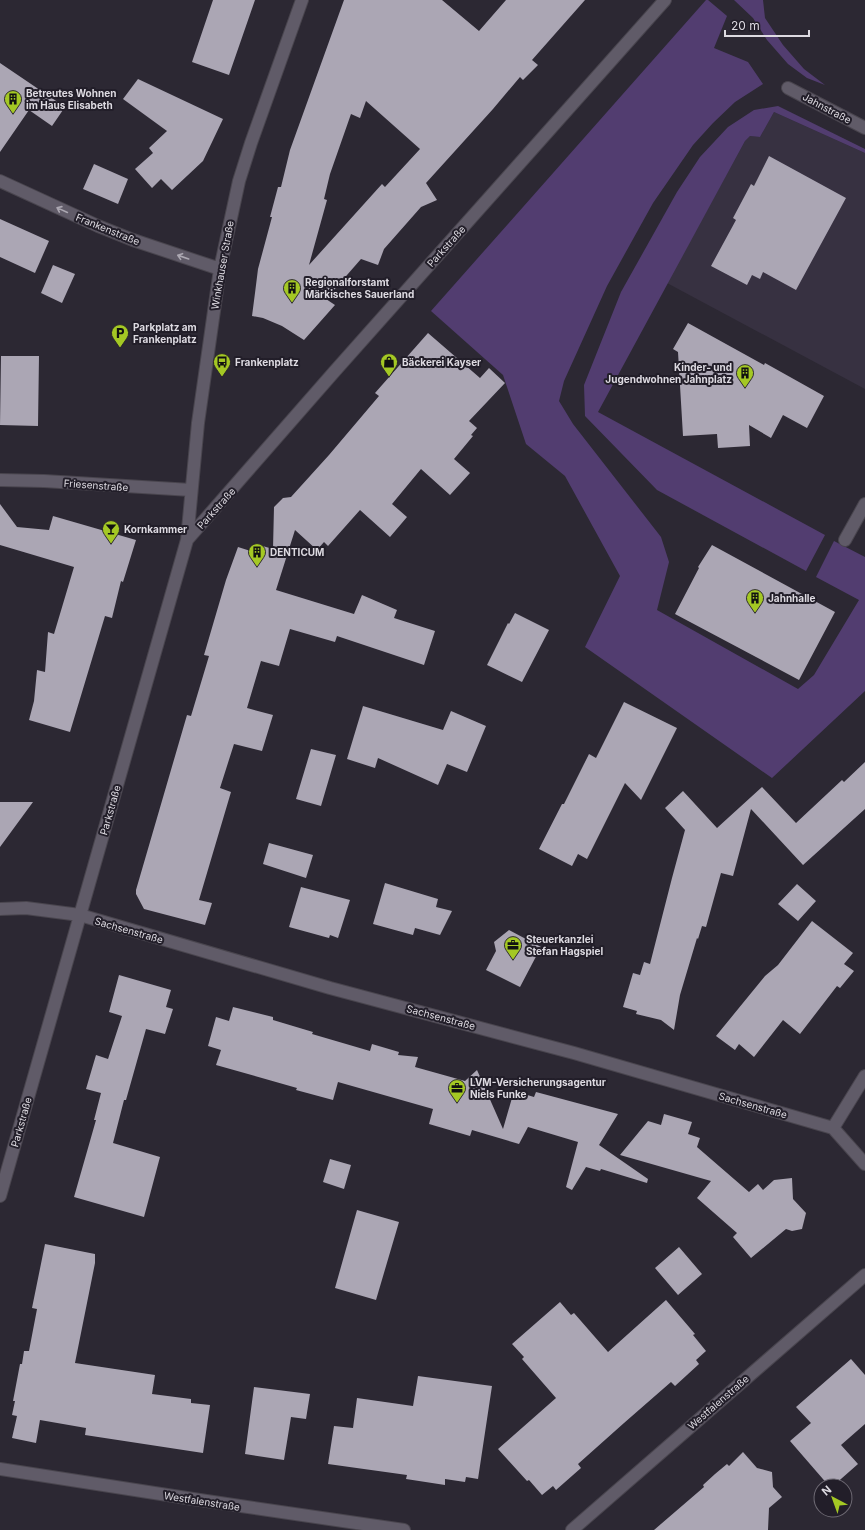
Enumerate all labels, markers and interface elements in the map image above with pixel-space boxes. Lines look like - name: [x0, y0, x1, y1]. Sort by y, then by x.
- scale bar: [725, 12, 809, 38]
- text: 20 m: [731, 18, 760, 33]
- place label: Betreutes Wohnen im Haus Elisabeth: [26, 87, 116, 111]
- building icon: Betreutes Wohnen im Haus Elisabeth: [3, 89, 23, 114]
- street label: Jahnstraße: [801, 90, 853, 126]
- one-way arrow: [56, 206, 68, 213]
- street label: Frankenstraße: [74, 211, 142, 247]
- street label: Winkhauser Straße: [208, 220, 236, 310]
- street label: Parkstraße: [424, 223, 468, 269]
- one-way arrow: [176, 253, 189, 260]
- place label: Regionalforstamt Märkisches Sauerland: [305, 276, 414, 300]
- building icon: Regionalforstamt Märkisches Sauerland: [282, 278, 302, 303]
- place label: Parkplatz am Frankenplatz: [133, 321, 197, 345]
- parking icon: Parkplatz am Frankenplatz: [110, 323, 130, 348]
- bus stop icon: Frankenplatz: [212, 352, 232, 377]
- shop icon: Bäckerei Kayser: [379, 352, 399, 377]
- place label: Frankenplatz: [235, 356, 299, 368]
- place label: Bäckerei Kayser: [402, 356, 481, 369]
- place label: Kinder- und Jugendwohnen Jahnplatz: [605, 361, 732, 386]
- building icon: Kinder- und Jugendwohnen Jahnplatz: [735, 363, 755, 388]
- street label: Friesenstraße: [63, 477, 129, 493]
- street label: Parkstraße: [194, 485, 238, 531]
- bar icon: Kornkammer: [101, 519, 121, 544]
- place label: Kornkammer: [124, 523, 187, 535]
- building icon: DENTICUM: [247, 542, 267, 567]
- place label: DENTICUM: [270, 546, 324, 558]
- building icon: Jahnhalle: [745, 588, 765, 613]
- place label: Jahnhalle: [768, 592, 816, 604]
- street label: Parkstraße: [97, 784, 123, 836]
- street label: Sachsenstraße: [93, 915, 165, 946]
- place label: Steuerkanzlei Stefan Hagspiel: [526, 933, 603, 958]
- office icon: Steuerkanzlei Stefan Hagspiel: [503, 935, 523, 960]
- street label: Sachsenstraße: [405, 1002, 477, 1032]
- place label: LVM-Versicherungsagentur Niels Funke: [470, 1076, 606, 1100]
- office icon: LVM-Versicherungsagentur Niels Funke: [447, 1078, 467, 1103]
- street label: Sachsenstraße: [717, 1090, 789, 1121]
- street label: Parkstraße: [8, 1096, 34, 1148]
- street label: Westfalenstraße: [685, 1372, 751, 1432]
- north arrow: [813, 1478, 853, 1518]
- text: N: [819, 1482, 834, 1498]
- street label: Westfalenstraße: [163, 1489, 241, 1513]

